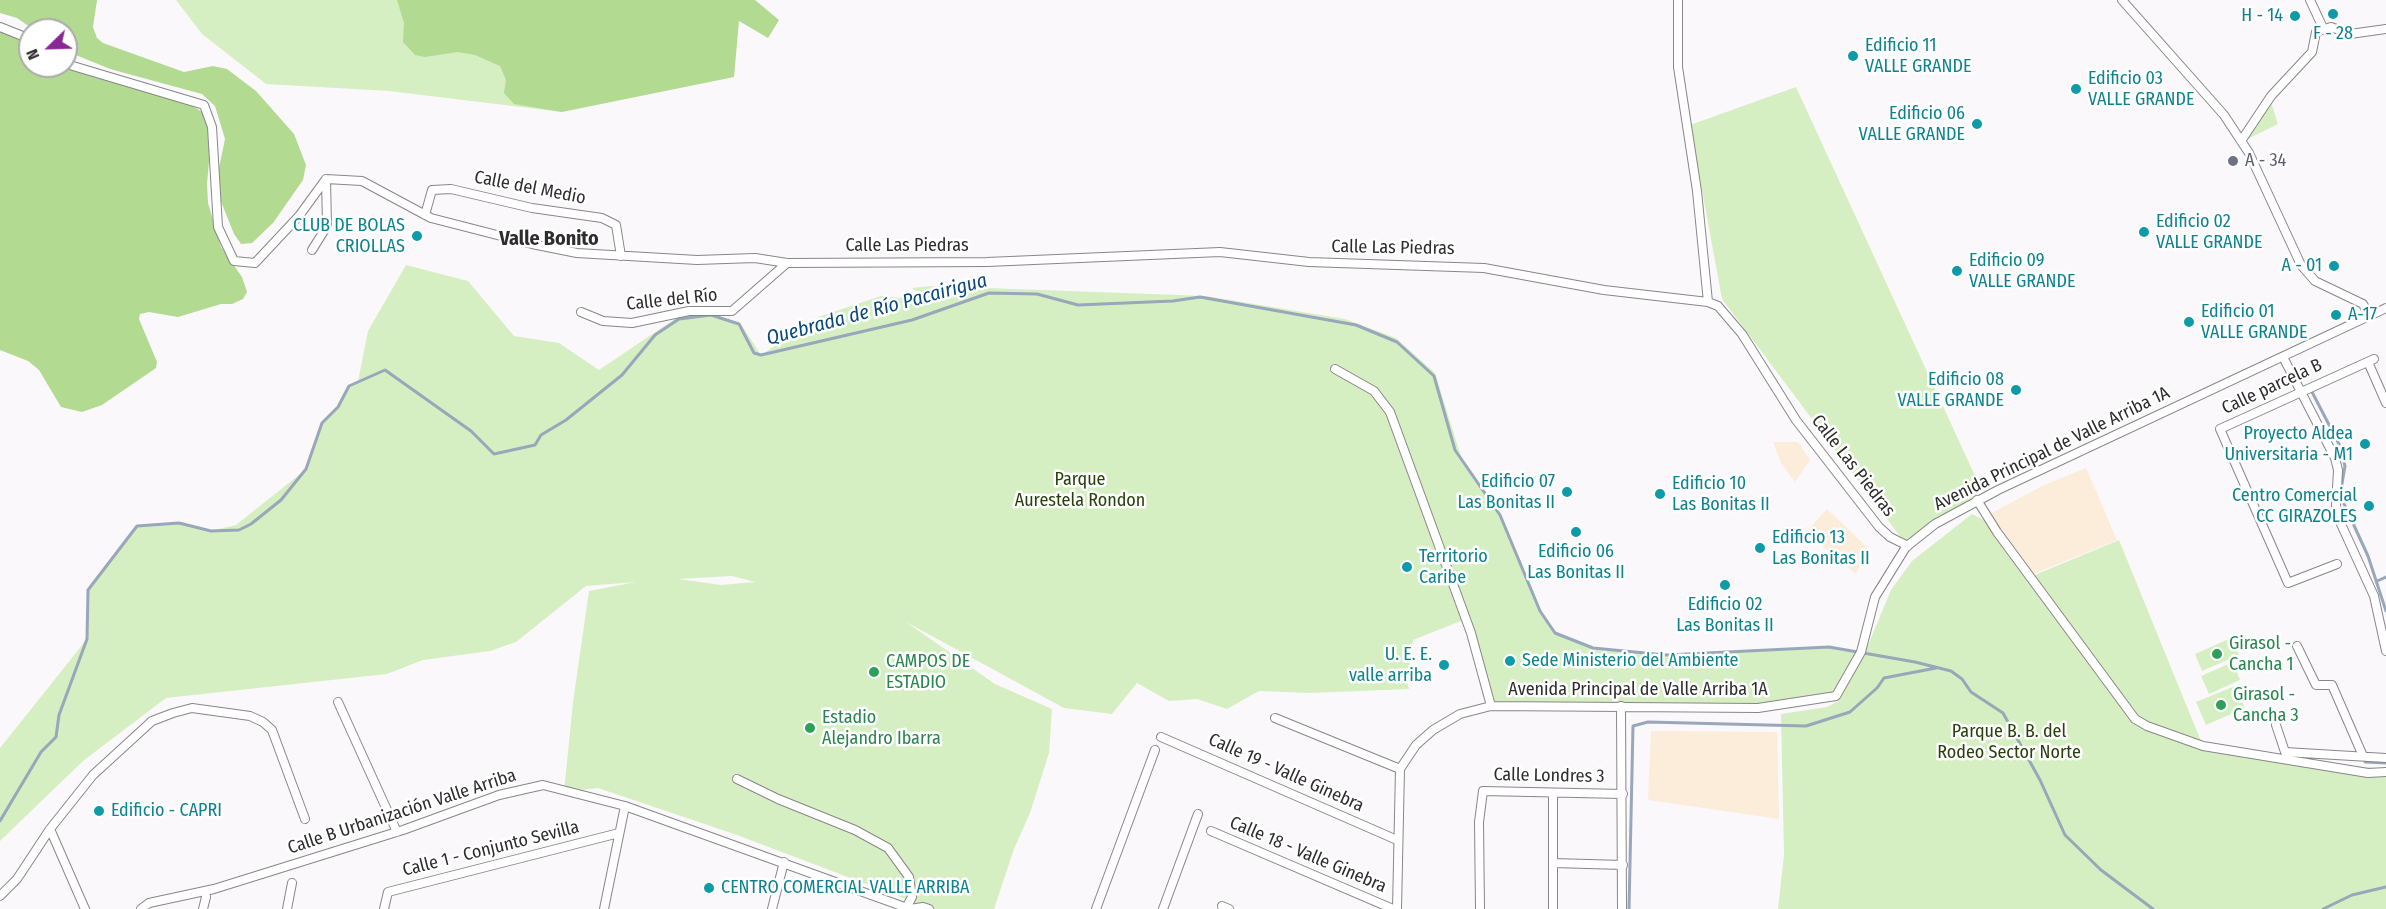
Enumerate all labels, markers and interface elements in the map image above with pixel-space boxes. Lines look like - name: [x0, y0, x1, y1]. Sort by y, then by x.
- place label: H - 14: [2241, 5, 2283, 27]
- marker: F - 28: [2326, 7, 2340, 21]
- marker: H - 14: [2288, 9, 2302, 23]
- north arrow: [18, 18, 78, 78]
- place label: F - 28: [2313, 23, 2353, 45]
- place label: Edificio 11 VALLE GRANDE: [1865, 35, 1971, 78]
- text: N: [22, 46, 43, 63]
- marker: Edificio 11 VALLE GRANDE: [1846, 49, 1860, 63]
- place label: Edificio 03 VALLE GRANDE: [2088, 68, 2194, 110]
- marker: Edificio 03 VALLE GRANDE: [2069, 82, 2083, 96]
- place label: Edificio 06 VALLE GRANDE: [1859, 103, 1965, 146]
- marker: Edificio 06 VALLE GRANDE: [1970, 117, 1984, 131]
- place label: A - 34: [2245, 150, 2286, 172]
- marker: A - 34: [2226, 154, 2240, 168]
- street label: Calle del Medio: [472, 167, 588, 209]
- place label: Edificio 02 VALLE GRANDE: [2156, 211, 2262, 254]
- place label: CLUB DE BOLAS CRIOLLAS: [293, 215, 405, 258]
- marker: Edificio 02 VALLE GRANDE: [2137, 225, 2151, 239]
- district label: Valle Bonito: [499, 227, 599, 251]
- marker: CLUB DE BOLAS CRIOLLAS: [410, 229, 424, 243]
- street label: Calle Las Piedras: [845, 235, 969, 257]
- street label: Calle Las Piedras: [1331, 236, 1455, 260]
- place label: Edificio 09 VALLE GRANDE: [1969, 250, 2075, 292]
- place label: A - 01: [2281, 255, 2322, 277]
- marker: A - 01: [2327, 259, 2341, 273]
- marker: Edificio 09 VALLE GRANDE: [1950, 264, 1964, 278]
- water label: Quebrada de Río Pacairigua: [764, 269, 990, 351]
- street label: Calle del Río: [625, 284, 719, 316]
- place label: Edificio 01 VALLE GRANDE: [2201, 301, 2307, 344]
- place label: A-17: [2348, 304, 2377, 326]
- marker: A-17: [2329, 308, 2343, 322]
- marker: Edificio 01 VALLE GRANDE: [2182, 315, 2196, 329]
- street label: Calle parcela B: [2219, 354, 2325, 420]
- place label: Edificio 08 VALLE GRANDE: [1898, 369, 2004, 412]
- street label: Avenida Principal de Valle Arriba 1A: [1931, 382, 2173, 516]
- marker: Edificio 08 VALLE GRANDE: [2009, 383, 2023, 397]
- street label: Calle Las Piedras: [1807, 411, 1899, 521]
- place label: Proyecto Aldea Universitaria - M1: [2224, 423, 2353, 466]
- marker: Proyecto Aldea Universitaria - M1: [2358, 437, 2372, 451]
- park label: Parque Aurestela Rondon: [1015, 469, 1145, 512]
- place label: Edificio 07 Las Bonitas II: [1457, 471, 1555, 514]
- place label: Edificio 10 Las Bonitas II: [1672, 473, 1770, 516]
- marker: Edificio 07 Las Bonitas II: [1560, 485, 1574, 499]
- place label: Centro Comercial CC GIRAZOLES: [2232, 485, 2357, 528]
- marker: Edificio 10 Las Bonitas II: [1653, 487, 1667, 501]
- marker: Centro Comercial CC GIRAZOLES: [2362, 499, 2376, 513]
- marker: Edificio 06 Las Bonitas II: [1569, 525, 1583, 539]
- place label: Edificio 13 Las Bonitas II: [1772, 527, 1870, 570]
- place label: Edificio 06 Las Bonitas II: [1527, 541, 1625, 584]
- marker: Edificio 13 Las Bonitas II: [1753, 541, 1767, 555]
- place label: Territorio Caribe: [1419, 546, 1488, 588]
- marker: Territorio Caribe: [1400, 560, 1414, 574]
- marker: Edificio 02 Las Bonitas II: [1718, 578, 1732, 592]
- place label: Edificio 02 Las Bonitas II: [1676, 594, 1774, 636]
- place label: Girasol - Cancha 1: [2229, 633, 2294, 676]
- place label: U. E. E. valle arriba: [1349, 644, 1432, 686]
- marker: Girasol - Cancha 1: [2210, 647, 2224, 661]
- place label: Sede Ministerio del Ambiente: [1522, 650, 1738, 672]
- place label: CAMPOS DE ESTADIO: [886, 651, 970, 694]
- marker: Sede Ministerio del Ambiente: [1503, 654, 1517, 668]
- marker: U. E. E. valle arriba: [1437, 658, 1451, 672]
- marker: CAMPOS DE ESTADIO: [867, 665, 881, 679]
- street label: Avenida Principal de Valle Arriba 1A: [1508, 679, 1768, 701]
- place label: Girasol - Cancha 3: [2233, 684, 2299, 726]
- marker: Girasol - Cancha 3: [2214, 698, 2228, 712]
- place label: Estadio Alejandro Ibarra: [822, 707, 941, 750]
- marker: Estadio Alejandro Ibarra: [803, 721, 817, 735]
- park label: Parque B. B. del Rodeo Sector Norte: [1937, 721, 2081, 764]
- street label: Calle 19 - Valle Ginebra: [1205, 729, 1367, 817]
- street label: Calle Londres 3: [1493, 764, 1605, 788]
- street label: Calle B Urbanización Valle Arriba: [285, 765, 519, 859]
- place label: Edificio - CAPRI: [111, 800, 222, 822]
- marker: Edificio - CAPRI: [92, 804, 106, 818]
- street label: Calle 18 - Valle Ginebra: [1226, 812, 1390, 898]
- street label: Calle 1 - Conjunto Sevilla: [400, 817, 582, 881]
- place label: CENTRO COMERCIAL VALLE ARRIBA: [721, 877, 969, 899]
- marker: CENTRO COMERCIAL VALLE ARRIBA: [702, 881, 716, 895]

